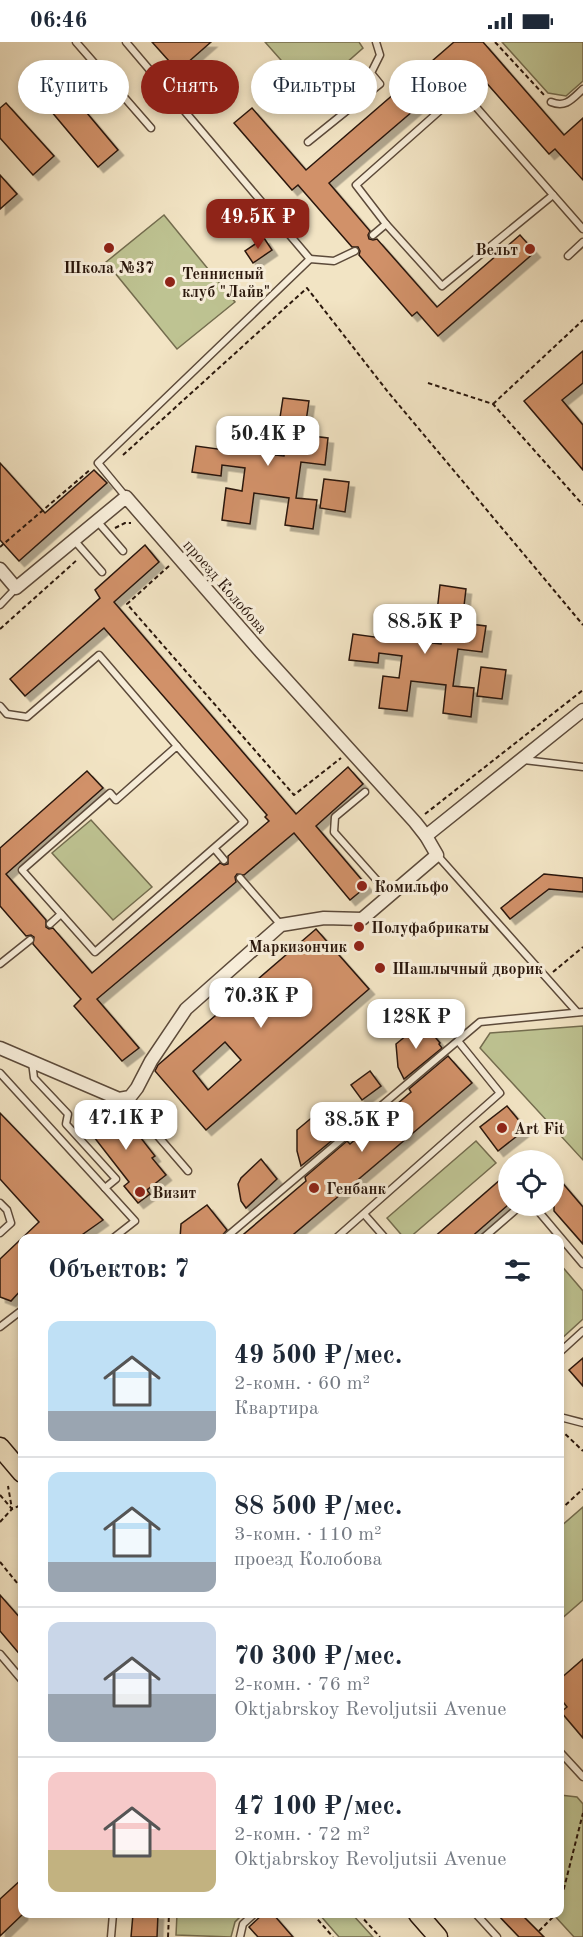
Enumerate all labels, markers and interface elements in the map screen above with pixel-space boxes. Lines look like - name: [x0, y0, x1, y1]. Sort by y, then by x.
- text: 06:46: [30, 10, 87, 32]
- chip: Купить: [18, 60, 129, 114]
- chip: Снять: [141, 60, 239, 114]
- chip: Фильтры: [251, 60, 377, 114]
- chip: Новое: [389, 60, 488, 114]
- pin: 49.5K ₽: [203, 199, 313, 250]
- text: 49.5K ₽: [220, 208, 296, 228]
- marker: Школа №37: [102, 241, 116, 255]
- marker: Вельт: [523, 242, 537, 256]
- place label: Вельт: [475, 243, 518, 259]
- place label: Школа №37: [64, 261, 154, 277]
- place label: Теннисный клуб "Лайв": [182, 267, 270, 301]
- marker: Теннисный клуб "Лайв": [163, 275, 177, 289]
- pin: 50.4K ₽: [213, 416, 323, 467]
- text: 50.4K ₽: [230, 425, 306, 445]
- street label: проезд Колобова: [180, 537, 270, 637]
- pin: 88.5K ₽: [370, 604, 480, 655]
- text: 88.5K ₽: [387, 613, 463, 633]
- marker: Комильфо: [355, 879, 369, 893]
- place label: Комильфо: [374, 880, 449, 896]
- marker: Полуфабрикаты: [352, 920, 366, 934]
- place label: Полуфабрикаты: [371, 921, 489, 937]
- marker: Маркизончик: [352, 939, 366, 953]
- place label: Маркизончик: [248, 940, 348, 956]
- marker: Шашлычный дворик: [373, 961, 387, 975]
- place label: Шашлычный дворик: [392, 962, 544, 978]
- pin: 70.3K ₽: [206, 978, 316, 1029]
- text: 70.3K ₽: [223, 987, 299, 1007]
- pin: 128K ₽: [367, 999, 465, 1050]
- text: 128K ₽: [381, 1008, 451, 1028]
- pin: 47.1K ₽: [71, 1100, 181, 1151]
- pin: 38.5K ₽: [307, 1102, 417, 1153]
- text: 47.1K ₽: [88, 1109, 164, 1129]
- text: 38.5K ₽: [324, 1111, 400, 1131]
- marker: Art Fit: [495, 1121, 509, 1135]
- place label: Art Fit: [514, 1122, 565, 1138]
- map controls: [498, 1150, 564, 1216]
- button: locate: [498, 1150, 564, 1216]
- marker: Генбанк: [307, 1181, 321, 1195]
- place label: Генбанк: [326, 1182, 387, 1198]
- marker: Визит: [133, 1185, 147, 1199]
- place label: Визит: [152, 1186, 197, 1202]
- icon: filters: [501, 1254, 534, 1287]
- text: Объектов: 7: [48, 1257, 189, 1283]
- text: 49 500 ₽/мес.: [234, 1343, 402, 1369]
- icon: home: [96, 1345, 168, 1417]
- text: 2-комн. · 60 m²: [234, 1374, 370, 1394]
- text: Квартира: [234, 1399, 319, 1419]
- text: 88 500 ₽/мес.: [234, 1494, 402, 1520]
- icon: home: [96, 1496, 168, 1568]
- text: 3-комн. · 110 m²: [234, 1525, 382, 1545]
- text: проезд Колобова: [234, 1550, 382, 1570]
- text: 70 300 ₽/мес.: [234, 1644, 402, 1670]
- icon: home: [96, 1646, 168, 1718]
- text: 2-комн. · 76 m²: [234, 1675, 370, 1695]
- text: Oktjabrskoy Revoljutsii Avenue: [234, 1700, 506, 1720]
- text: 47 100 ₽/мес.: [234, 1794, 402, 1820]
- icon: home: [96, 1796, 168, 1868]
- text: 2-комн. · 72 m²: [234, 1825, 370, 1845]
- text: Oktjabrskoy Revoljutsii Avenue: [234, 1850, 506, 1870]

